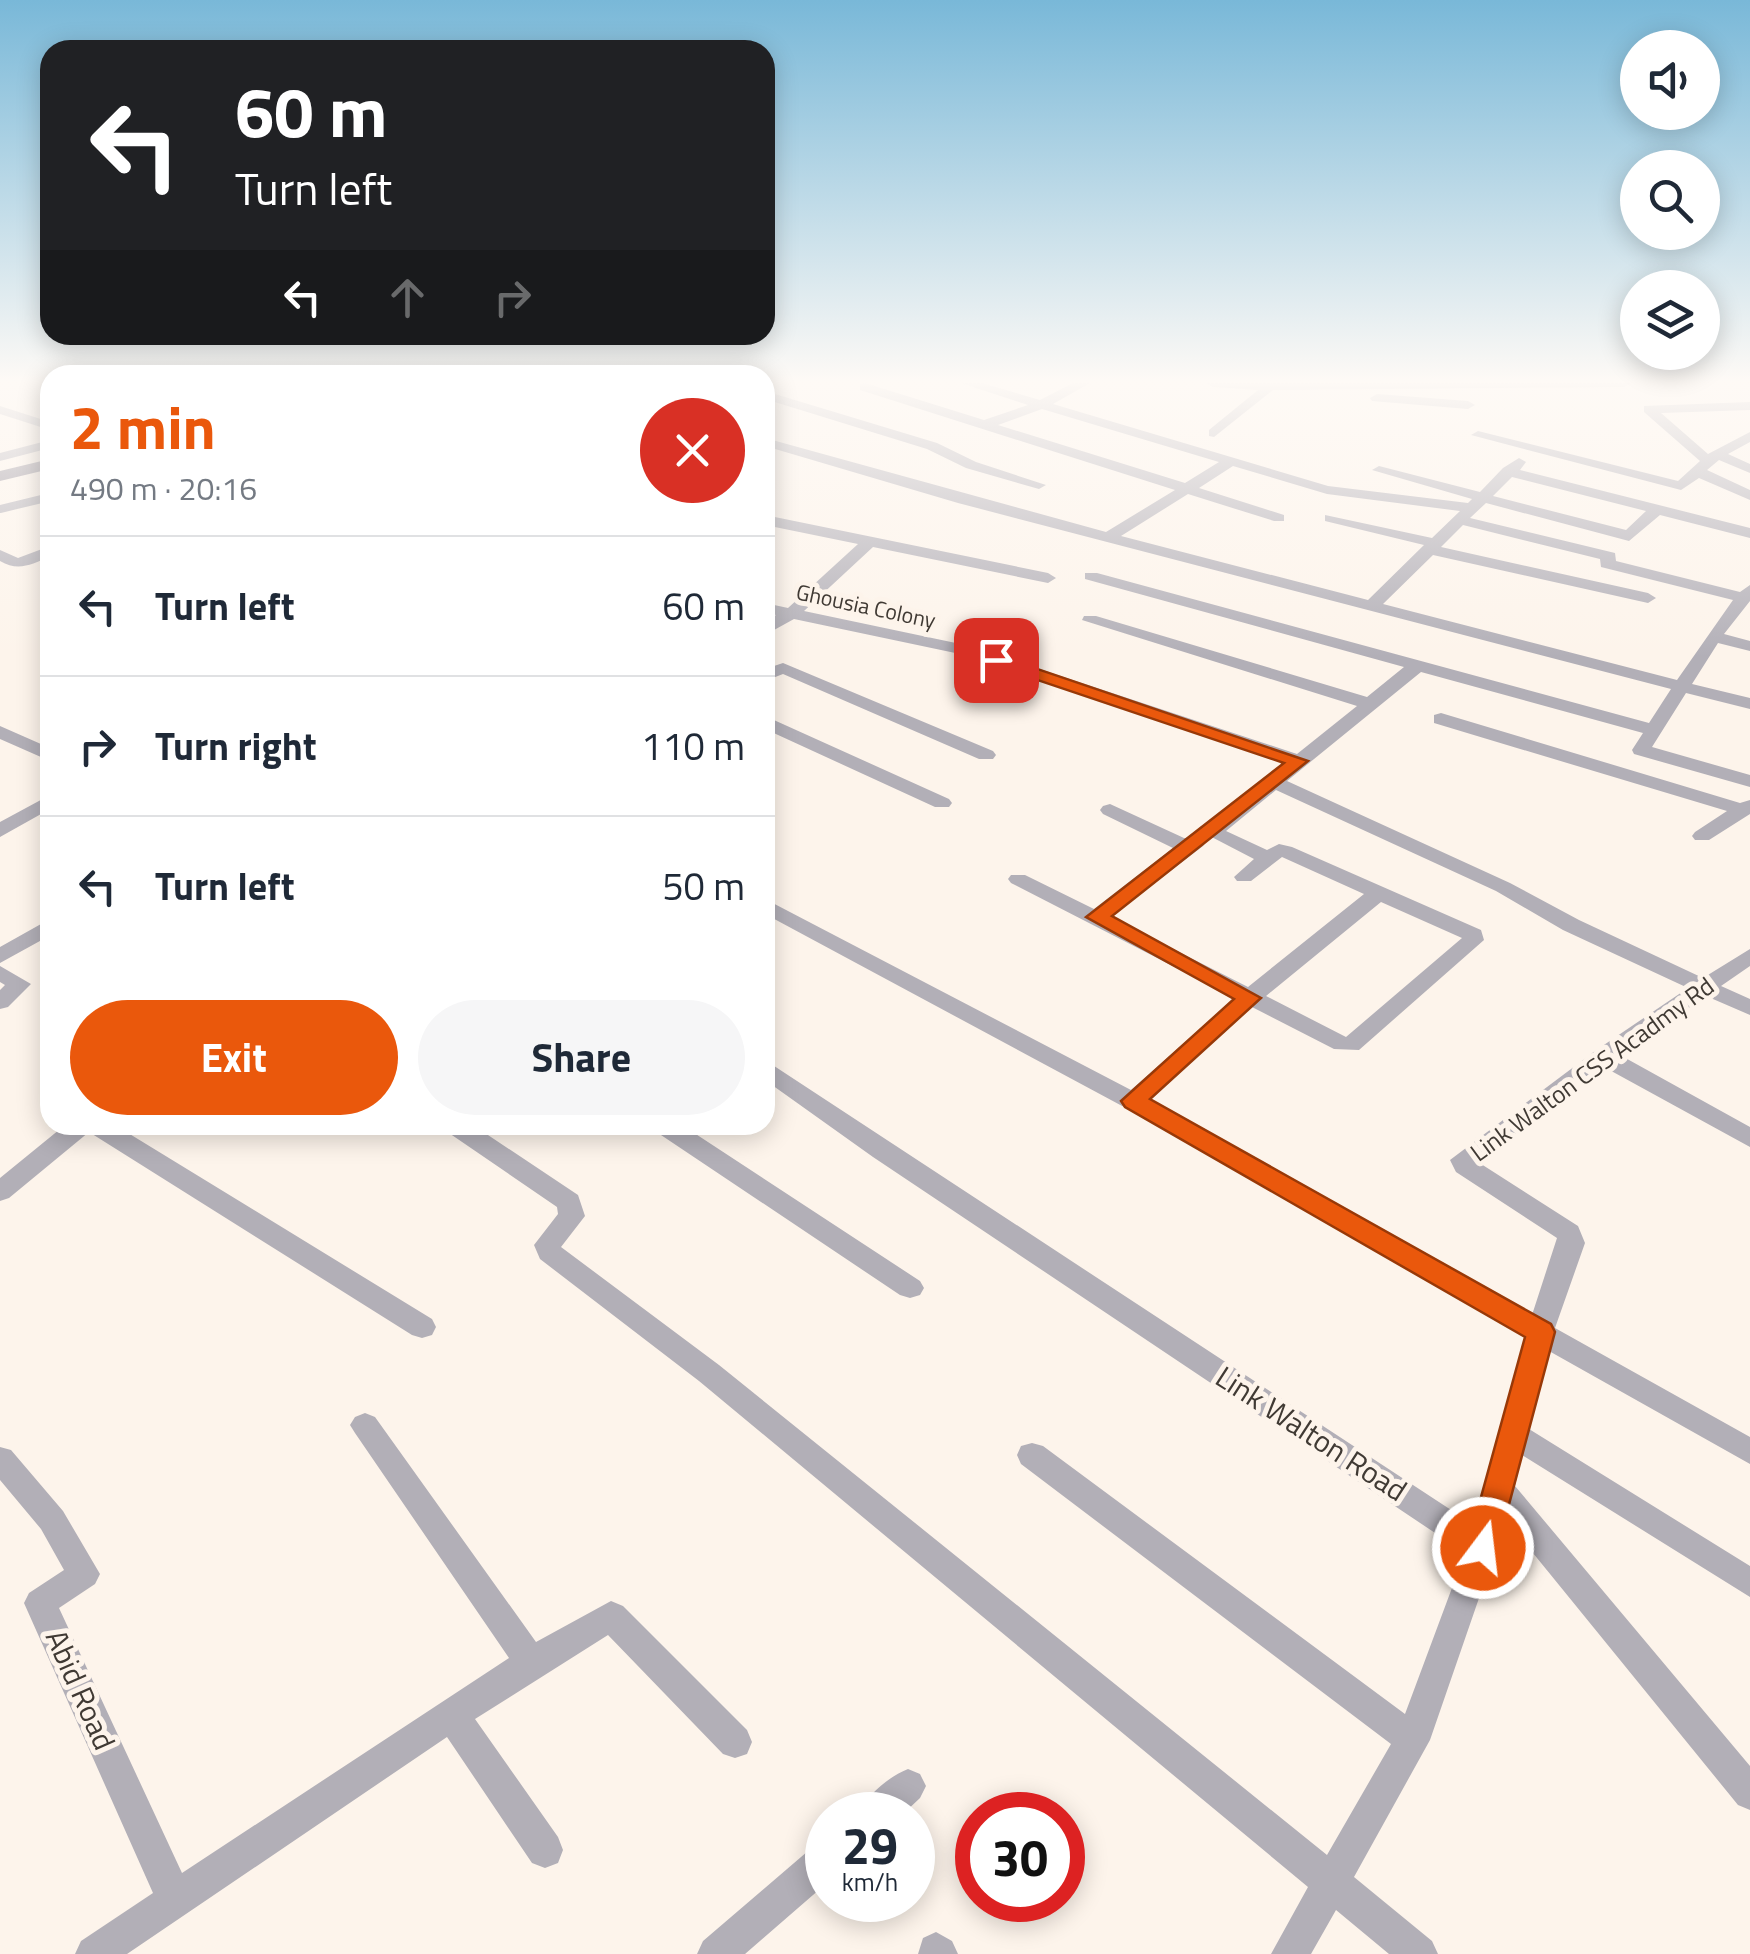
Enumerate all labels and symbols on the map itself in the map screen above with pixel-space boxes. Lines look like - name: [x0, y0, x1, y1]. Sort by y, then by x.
- street label: Ghousia Colony: [793, 575, 939, 637]
- pin: [954, 618, 1039, 703]
- street label: Link Walton CSS Acadmy Rd: [1462, 967, 1722, 1171]
- street label: Link Walton Road: [1207, 1354, 1416, 1512]
- position arrow: [1431, 1496, 1535, 1600]
- street label: Abid Road: [34, 1622, 128, 1757]
- speed limit sign: 30: [955, 1792, 1085, 1922]

